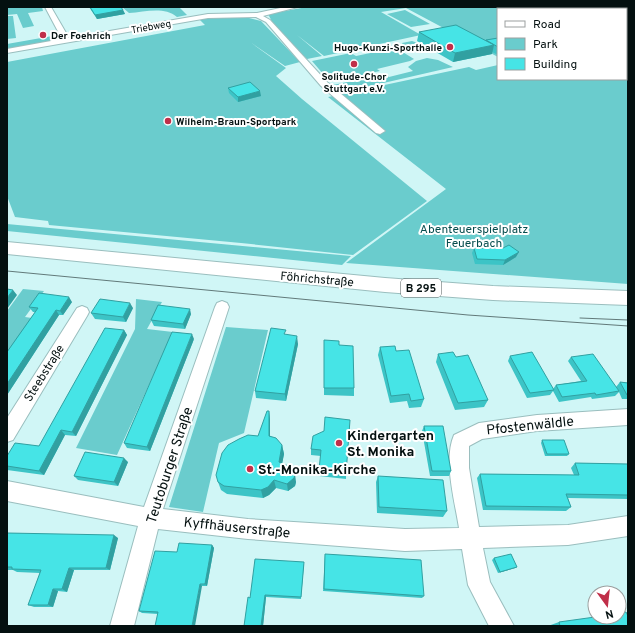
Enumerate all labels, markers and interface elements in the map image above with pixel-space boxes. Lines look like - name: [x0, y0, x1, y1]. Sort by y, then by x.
- legend: [497, 8, 627, 80]
- text: Road: [533, 17, 561, 33]
- street label: Triebweg: [130, 18, 172, 37]
- marker: Der Foehrich: [38, 30, 48, 40]
- place label: Der Foehrich: [51, 30, 111, 43]
- text: Park: [533, 37, 558, 53]
- place label: Hugo-Kunzi-Sporthalle: [334, 42, 442, 55]
- marker: Hugo-Kunzi-Sporthalle: [445, 42, 455, 52]
- text: Building: [533, 57, 577, 73]
- marker: Solitude-Chor Stuttgart e.V.: [349, 59, 359, 69]
- place label: Solitude-Chor Stuttgart e.V.: [322, 71, 387, 96]
- marker: Wilhelm-Braun-Sportpark: [163, 116, 173, 126]
- place label: Wilhelm-Braun-Sportpark: [176, 116, 297, 129]
- park label: Abenteuerspielplatz Feuerbach: [420, 222, 528, 252]
- street label: Föhrichstraße: [280, 269, 354, 291]
- road number: B 295: [401, 279, 441, 297]
- street label: Steebstraße: [21, 342, 69, 405]
- street label: Teutoburger Straße: [144, 405, 197, 526]
- street label: Pfostenwäldle: [486, 413, 575, 440]
- place label: Kindergarten St. Monika: [347, 428, 434, 461]
- marker: Kindergarten St. Monika: [334, 438, 344, 448]
- place label: St.-Monika-Kirche: [258, 462, 377, 479]
- marker: St.-Monika-Kirche: [245, 464, 255, 474]
- street label: Kyffhäuserstraße: [183, 514, 291, 543]
- north arrow: [587, 585, 627, 625]
- text: N: [604, 606, 615, 621]

